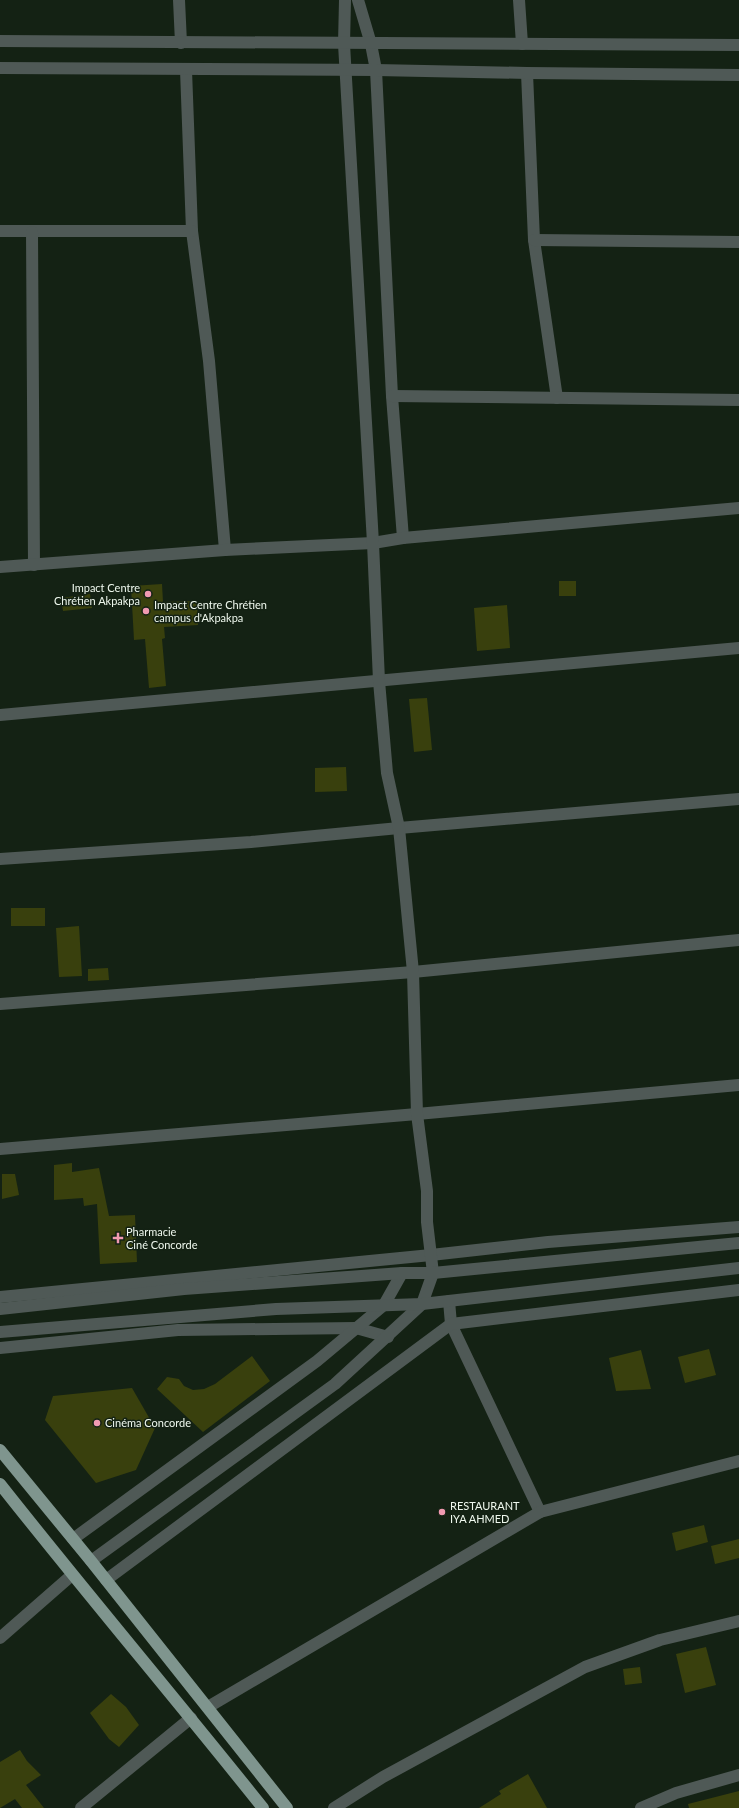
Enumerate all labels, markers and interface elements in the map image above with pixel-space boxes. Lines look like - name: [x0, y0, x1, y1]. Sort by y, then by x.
- place label: Impact Centre Chrétien Akpakpa: [54, 581, 140, 607]
- marker: Impact Centre Chrétien Akpakpa: [143, 589, 153, 599]
- place label: Impact Centre Chrétien campus d'Akpakpa: [154, 598, 267, 624]
- marker: Impact Centre Chrétien campus d'Akpakpa: [141, 606, 151, 616]
- place label: Pharmacie Ciné Concorde: [126, 1225, 198, 1251]
- marker: Pharmacie Ciné Concorde: [113, 1233, 123, 1243]
- place label: Cinéma Concorde: [105, 1416, 191, 1429]
- marker: Cinéma Concorde: [92, 1418, 102, 1428]
- place label: RESTAURANT IYA AHMED: [450, 1499, 520, 1525]
- marker: RESTAURANT IYA AHMED: [437, 1507, 447, 1517]

